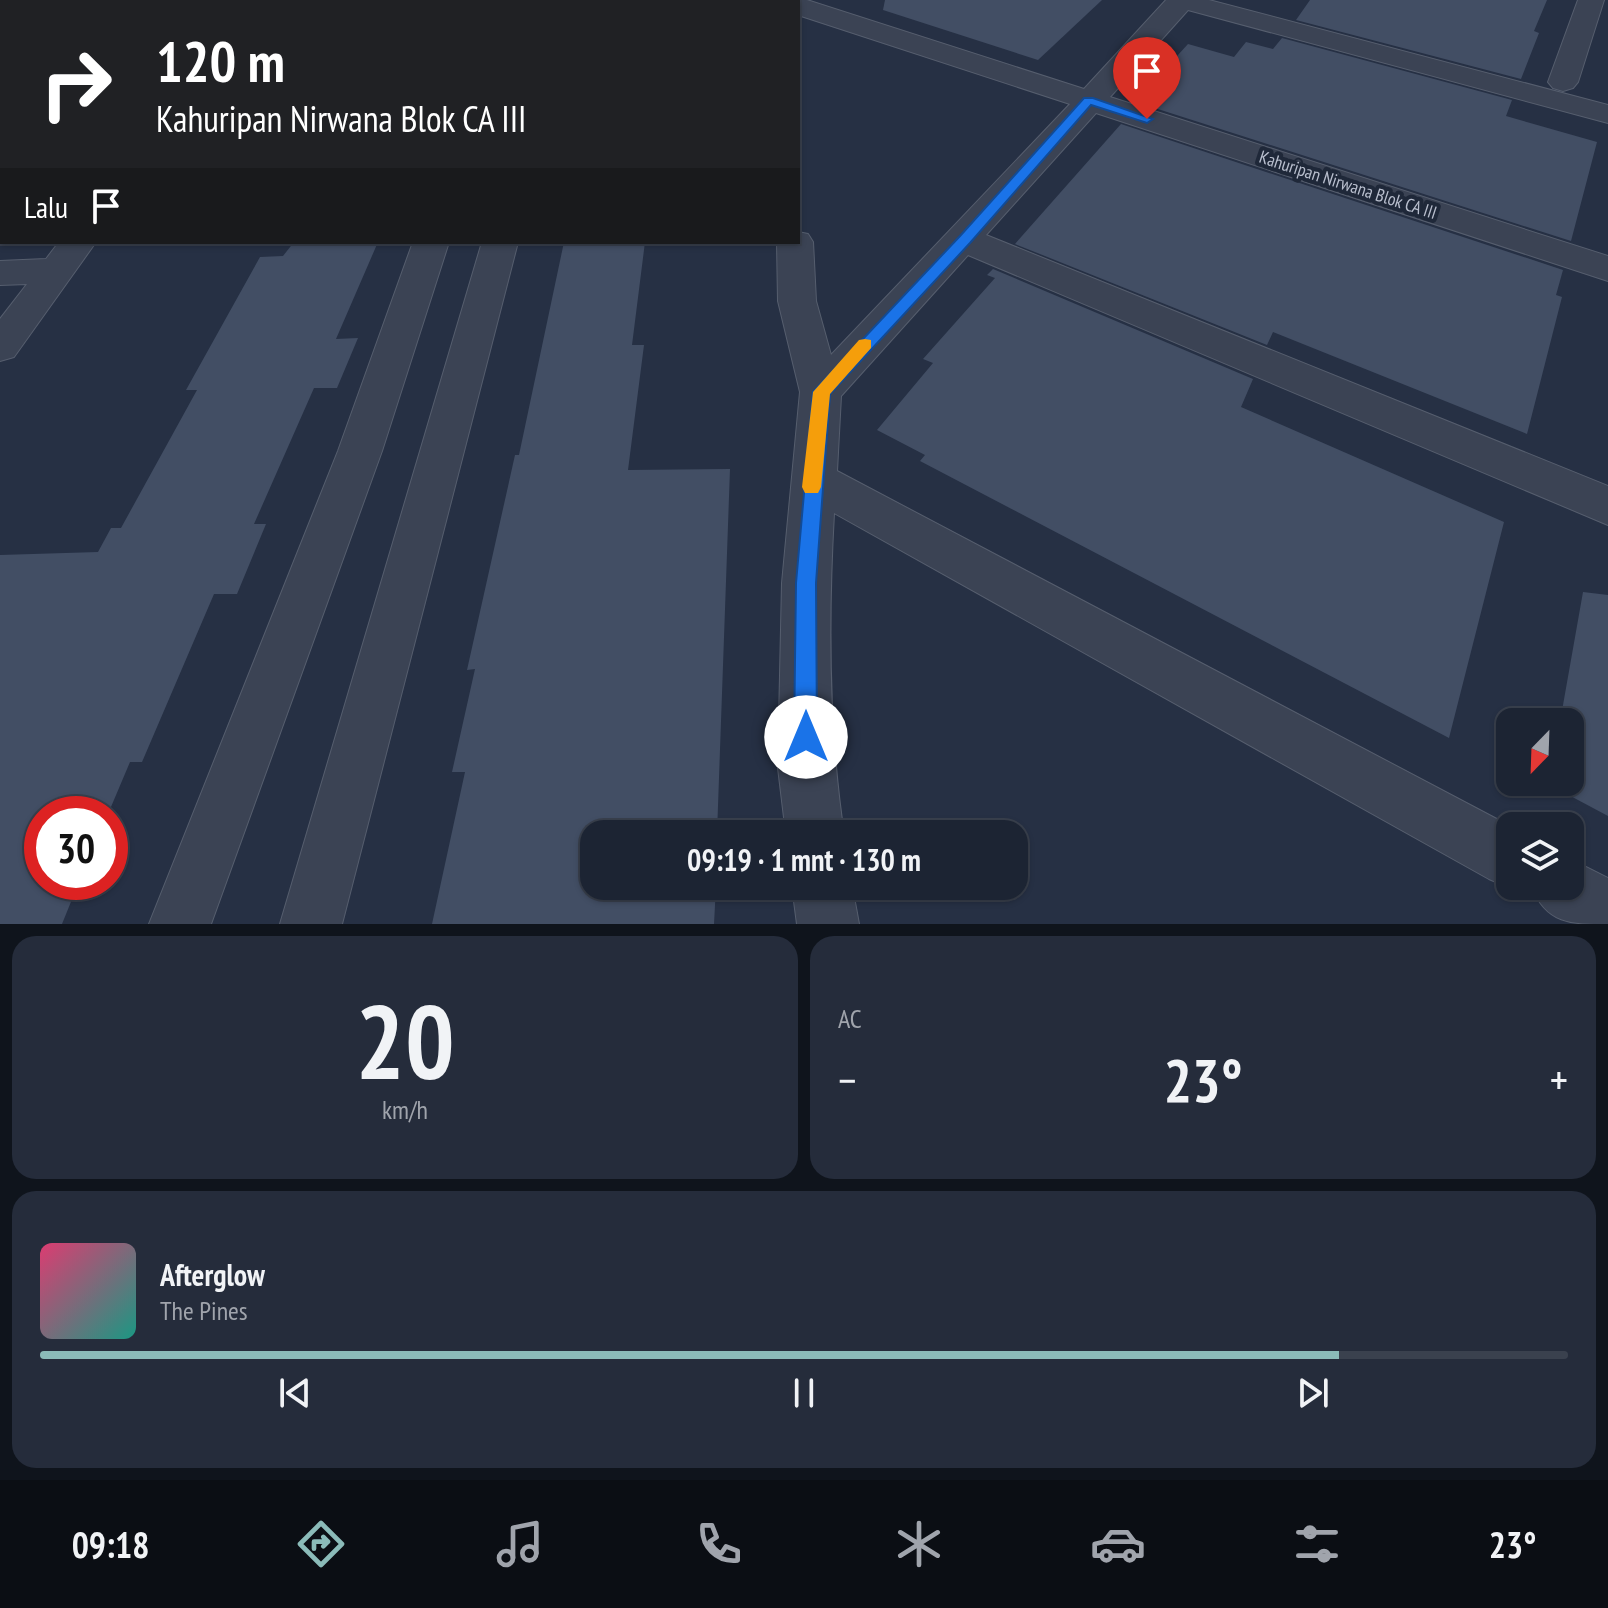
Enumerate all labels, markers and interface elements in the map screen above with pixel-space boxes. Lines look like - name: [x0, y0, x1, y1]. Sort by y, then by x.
- text: 120 m: [156, 25, 285, 97]
- icon: right: [24, 32, 128, 136]
- pin: [1113, 37, 1181, 119]
- icon: arrive: [1125, 49, 1169, 93]
- text: Kahuripan Nirwana Blok CA III: [156, 95, 526, 142]
- street label: Kahuripan Nirwana Blok CA III: [1257, 145, 1440, 224]
- icon: arrive: [84, 184, 128, 228]
- text: Lalu: [24, 187, 68, 226]
- position arrow: [764, 695, 848, 779]
- north arrow: [1496, 708, 1584, 796]
- map controls: [1496, 708, 1584, 900]
- speed limit sign: 30: [24, 796, 128, 900]
- button: layers: [1496, 812, 1584, 900]
- text: 09:19 · 1 mnt · 130 m: [687, 840, 921, 879]
- text: 20: [355, 973, 455, 1108]
- text: AC: [838, 1002, 862, 1035]
- text: 23°: [1163, 1041, 1243, 1119]
- text: −: [838, 1051, 856, 1108]
- text: +: [1550, 1051, 1568, 1108]
- text: km/h: [382, 1093, 428, 1126]
- text: Afterglow: [160, 1255, 265, 1294]
- text: The Pines: [160, 1294, 248, 1327]
- icon: previous: [273, 1371, 317, 1415]
- icon: pause: [782, 1371, 826, 1415]
- icon: next: [1291, 1371, 1335, 1415]
- icon: directions: [293, 1516, 349, 1572]
- icon: music: [492, 1516, 548, 1572]
- icon: phone: [691, 1516, 747, 1572]
- icon: climate: [891, 1516, 947, 1572]
- icon: car: [1090, 1516, 1146, 1572]
- icon: filters: [1289, 1516, 1345, 1572]
- text: 09:18: [72, 1521, 150, 1568]
- text: 23°: [1489, 1521, 1536, 1568]

